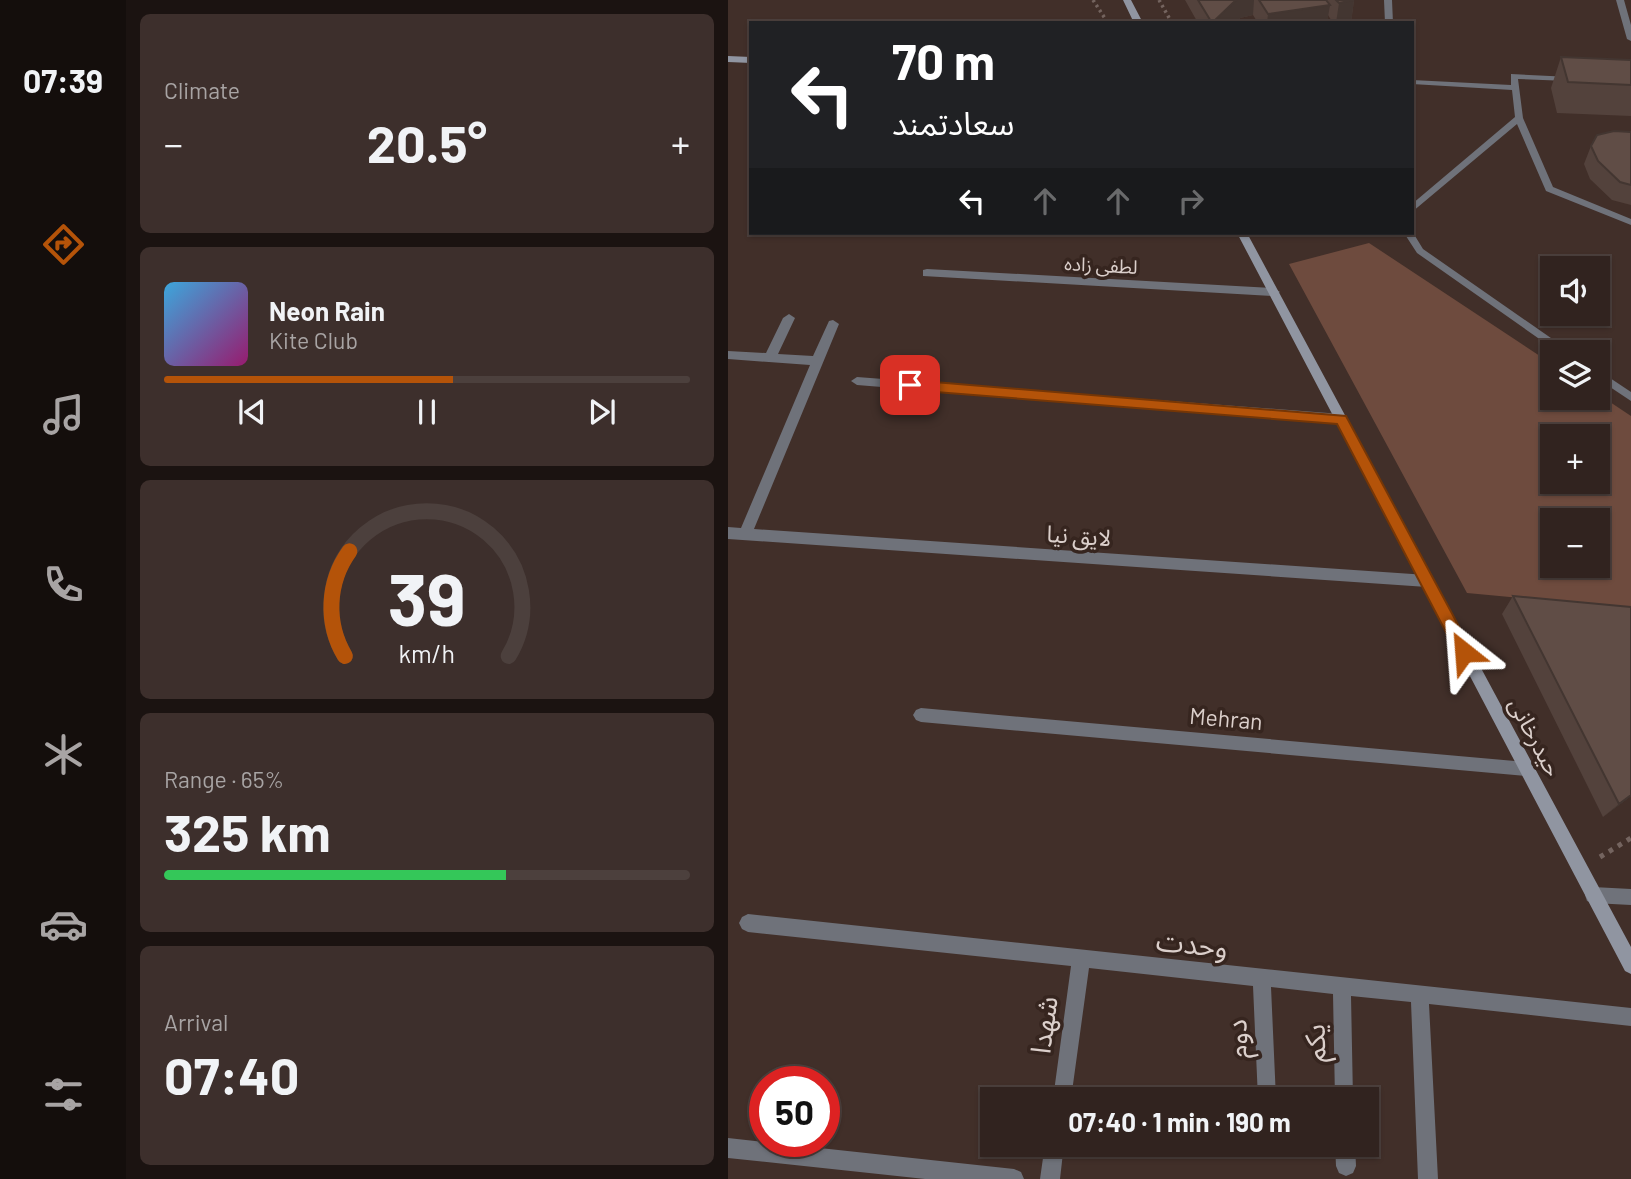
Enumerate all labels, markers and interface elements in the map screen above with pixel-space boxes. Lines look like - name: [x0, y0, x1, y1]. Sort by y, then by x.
- text: 70 m: [892, 31, 995, 90]
- icon: left: [777, 49, 868, 140]
- text: 07:39: [23, 61, 103, 99]
- text: Climate: [164, 76, 240, 104]
- text: سعادتمند: [892, 103, 1014, 141]
- text: 20.5°: [367, 111, 487, 173]
- text: −: [164, 120, 183, 166]
- text: +: [671, 120, 690, 166]
- icon: left: [953, 182, 991, 220]
- icon: ahead: [1026, 182, 1064, 220]
- icon: ahead: [1099, 182, 1137, 220]
- icon: right: [1172, 182, 1210, 220]
- icon: directions: [39, 220, 88, 269]
- street label: لطفی زاده: [1064, 251, 1138, 279]
- map controls: [1540, 256, 1610, 578]
- button: sound: [1540, 256, 1610, 326]
- text: Neon Rain: [269, 295, 385, 326]
- text: Kite Club: [269, 326, 358, 354]
- button: layers: [1540, 340, 1610, 410]
- pin: [880, 355, 940, 415]
- icon: arrive: [891, 366, 929, 404]
- icon: music: [39, 390, 88, 439]
- icon: previous: [233, 393, 271, 431]
- icon: pause: [408, 393, 446, 431]
- icon: next: [583, 393, 621, 431]
- button: +: [1540, 424, 1610, 494]
- button: −: [1540, 508, 1610, 578]
- street label: لایق نیا: [1046, 519, 1112, 552]
- text: 39: [388, 553, 466, 641]
- icon: phone: [39, 560, 88, 609]
- position arrow: [1427, 615, 1501, 689]
- text: km/h: [399, 637, 455, 667]
- street label: حیدرخانی: [1503, 692, 1568, 781]
- street label: Mehran: [1188, 701, 1264, 735]
- icon: climate: [39, 730, 88, 779]
- text: Range · 65%: [164, 765, 284, 793]
- text: 325 km: [164, 800, 331, 862]
- icon: car: [39, 900, 88, 949]
- street label: وحدت: [1155, 922, 1230, 965]
- street label: شهدا: [1022, 994, 1064, 1056]
- text: Arrival: [164, 1008, 228, 1036]
- street label: دوم: [1218, 1019, 1259, 1059]
- street label: یکم: [1297, 1023, 1337, 1062]
- text: 07:40: [164, 1043, 299, 1105]
- speed limit sign: 50: [749, 1066, 840, 1157]
- icon: filters: [39, 1070, 88, 1119]
- text: 07:40 · 1 min · 190 m: [1068, 1106, 1291, 1137]

